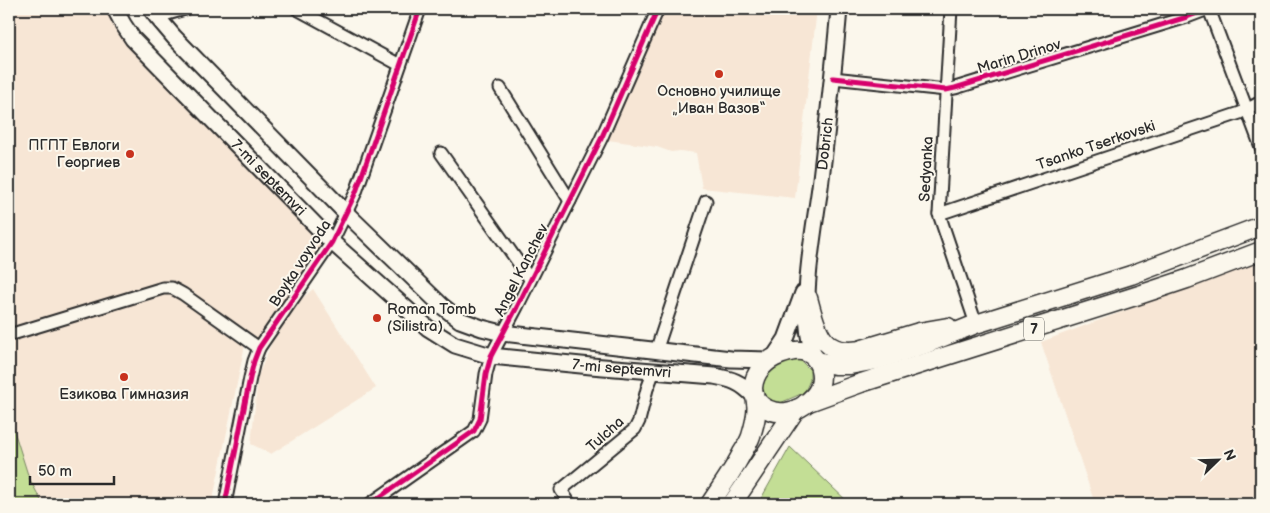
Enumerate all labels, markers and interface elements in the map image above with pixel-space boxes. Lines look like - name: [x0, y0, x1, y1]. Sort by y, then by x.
- street label: Marin Drinov: [975, 34, 1064, 78]
- marker: Основно училище „Иван Вазов“: [713, 68, 725, 80]
- place label: Основно училище „Иван Вазов“: [657, 82, 781, 118]
- street label: Tsanko Tserkovski: [1034, 116, 1158, 175]
- street label: Dobrich: [813, 117, 838, 171]
- place label: ПГПТ Евлоги Георгиев: [28, 136, 120, 172]
- street label: 7-mi septemvri: [227, 136, 310, 220]
- street label: Sedyanka: [915, 136, 938, 202]
- marker: ПГПТ Евлоги Георгиев: [124, 148, 136, 160]
- street label: Boyka voyvoda: [265, 216, 336, 310]
- street label: Angel Kanchev: [490, 220, 553, 320]
- place label: Roman Tomb (Silistra): [387, 300, 477, 336]
- marker: Roman Tomb (Silistra): [371, 312, 383, 324]
- road number: 7: [1024, 318, 1044, 340]
- street label: 7-mi septemvri: [571, 355, 672, 382]
- marker: Езикова Гимназия: [118, 371, 130, 383]
- place label: Езикова Гимназия: [59, 385, 189, 404]
- street label: Tulcha: [583, 413, 628, 456]
- north arrow: [1192, 436, 1242, 486]
- text: N: [1220, 447, 1239, 463]
- scale bar: [30, 453, 114, 485]
- text: 50 m: [38, 462, 72, 481]

